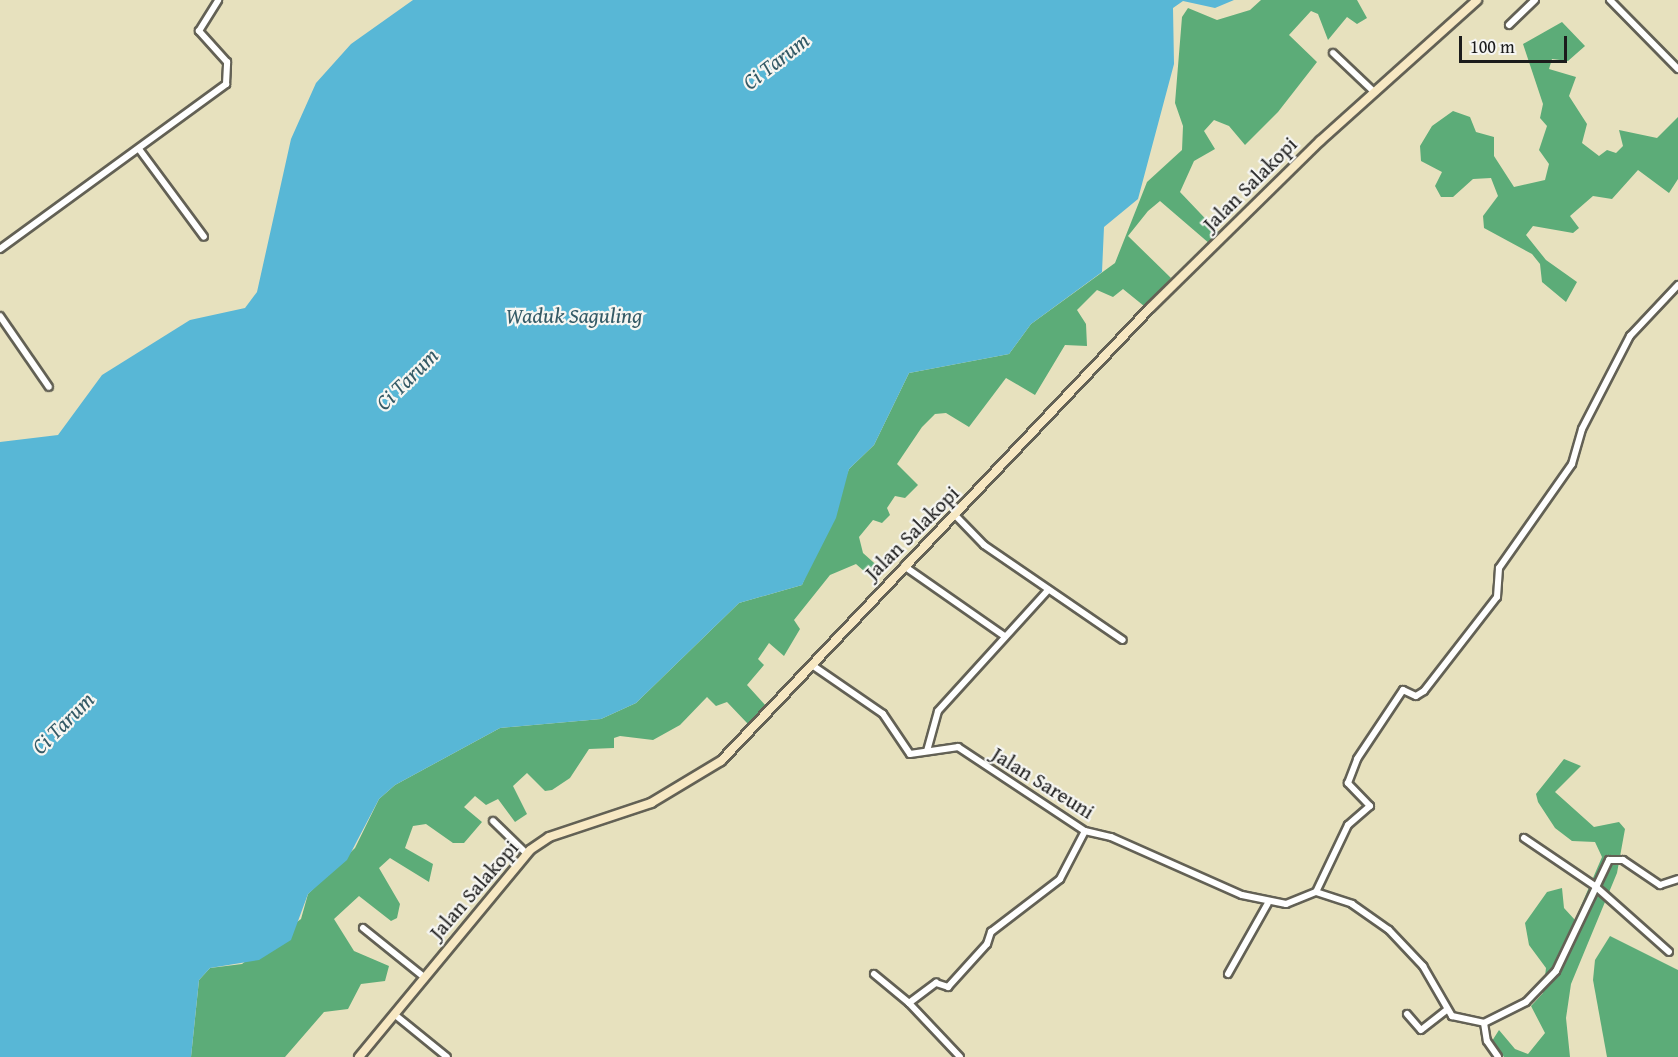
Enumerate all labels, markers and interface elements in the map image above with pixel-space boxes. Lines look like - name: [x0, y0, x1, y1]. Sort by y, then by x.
- scale bar: [1462, 24, 1570, 62]
- water label: Ci Tarum: [737, 27, 815, 95]
- text: 100 m: [1470, 33, 1515, 60]
- street label: Jalan Salakopi: [1198, 132, 1302, 236]
- water label: Waduk Saguling: [506, 303, 642, 329]
- water label: Ci Tarum: [370, 342, 444, 416]
- street label: Jalan Salakopi: [860, 481, 964, 585]
- water label: Ci Tarum: [26, 686, 100, 760]
- street label: Jalan Sareuni: [987, 742, 1099, 824]
- street label: Jalan Salakopi: [424, 835, 524, 945]

